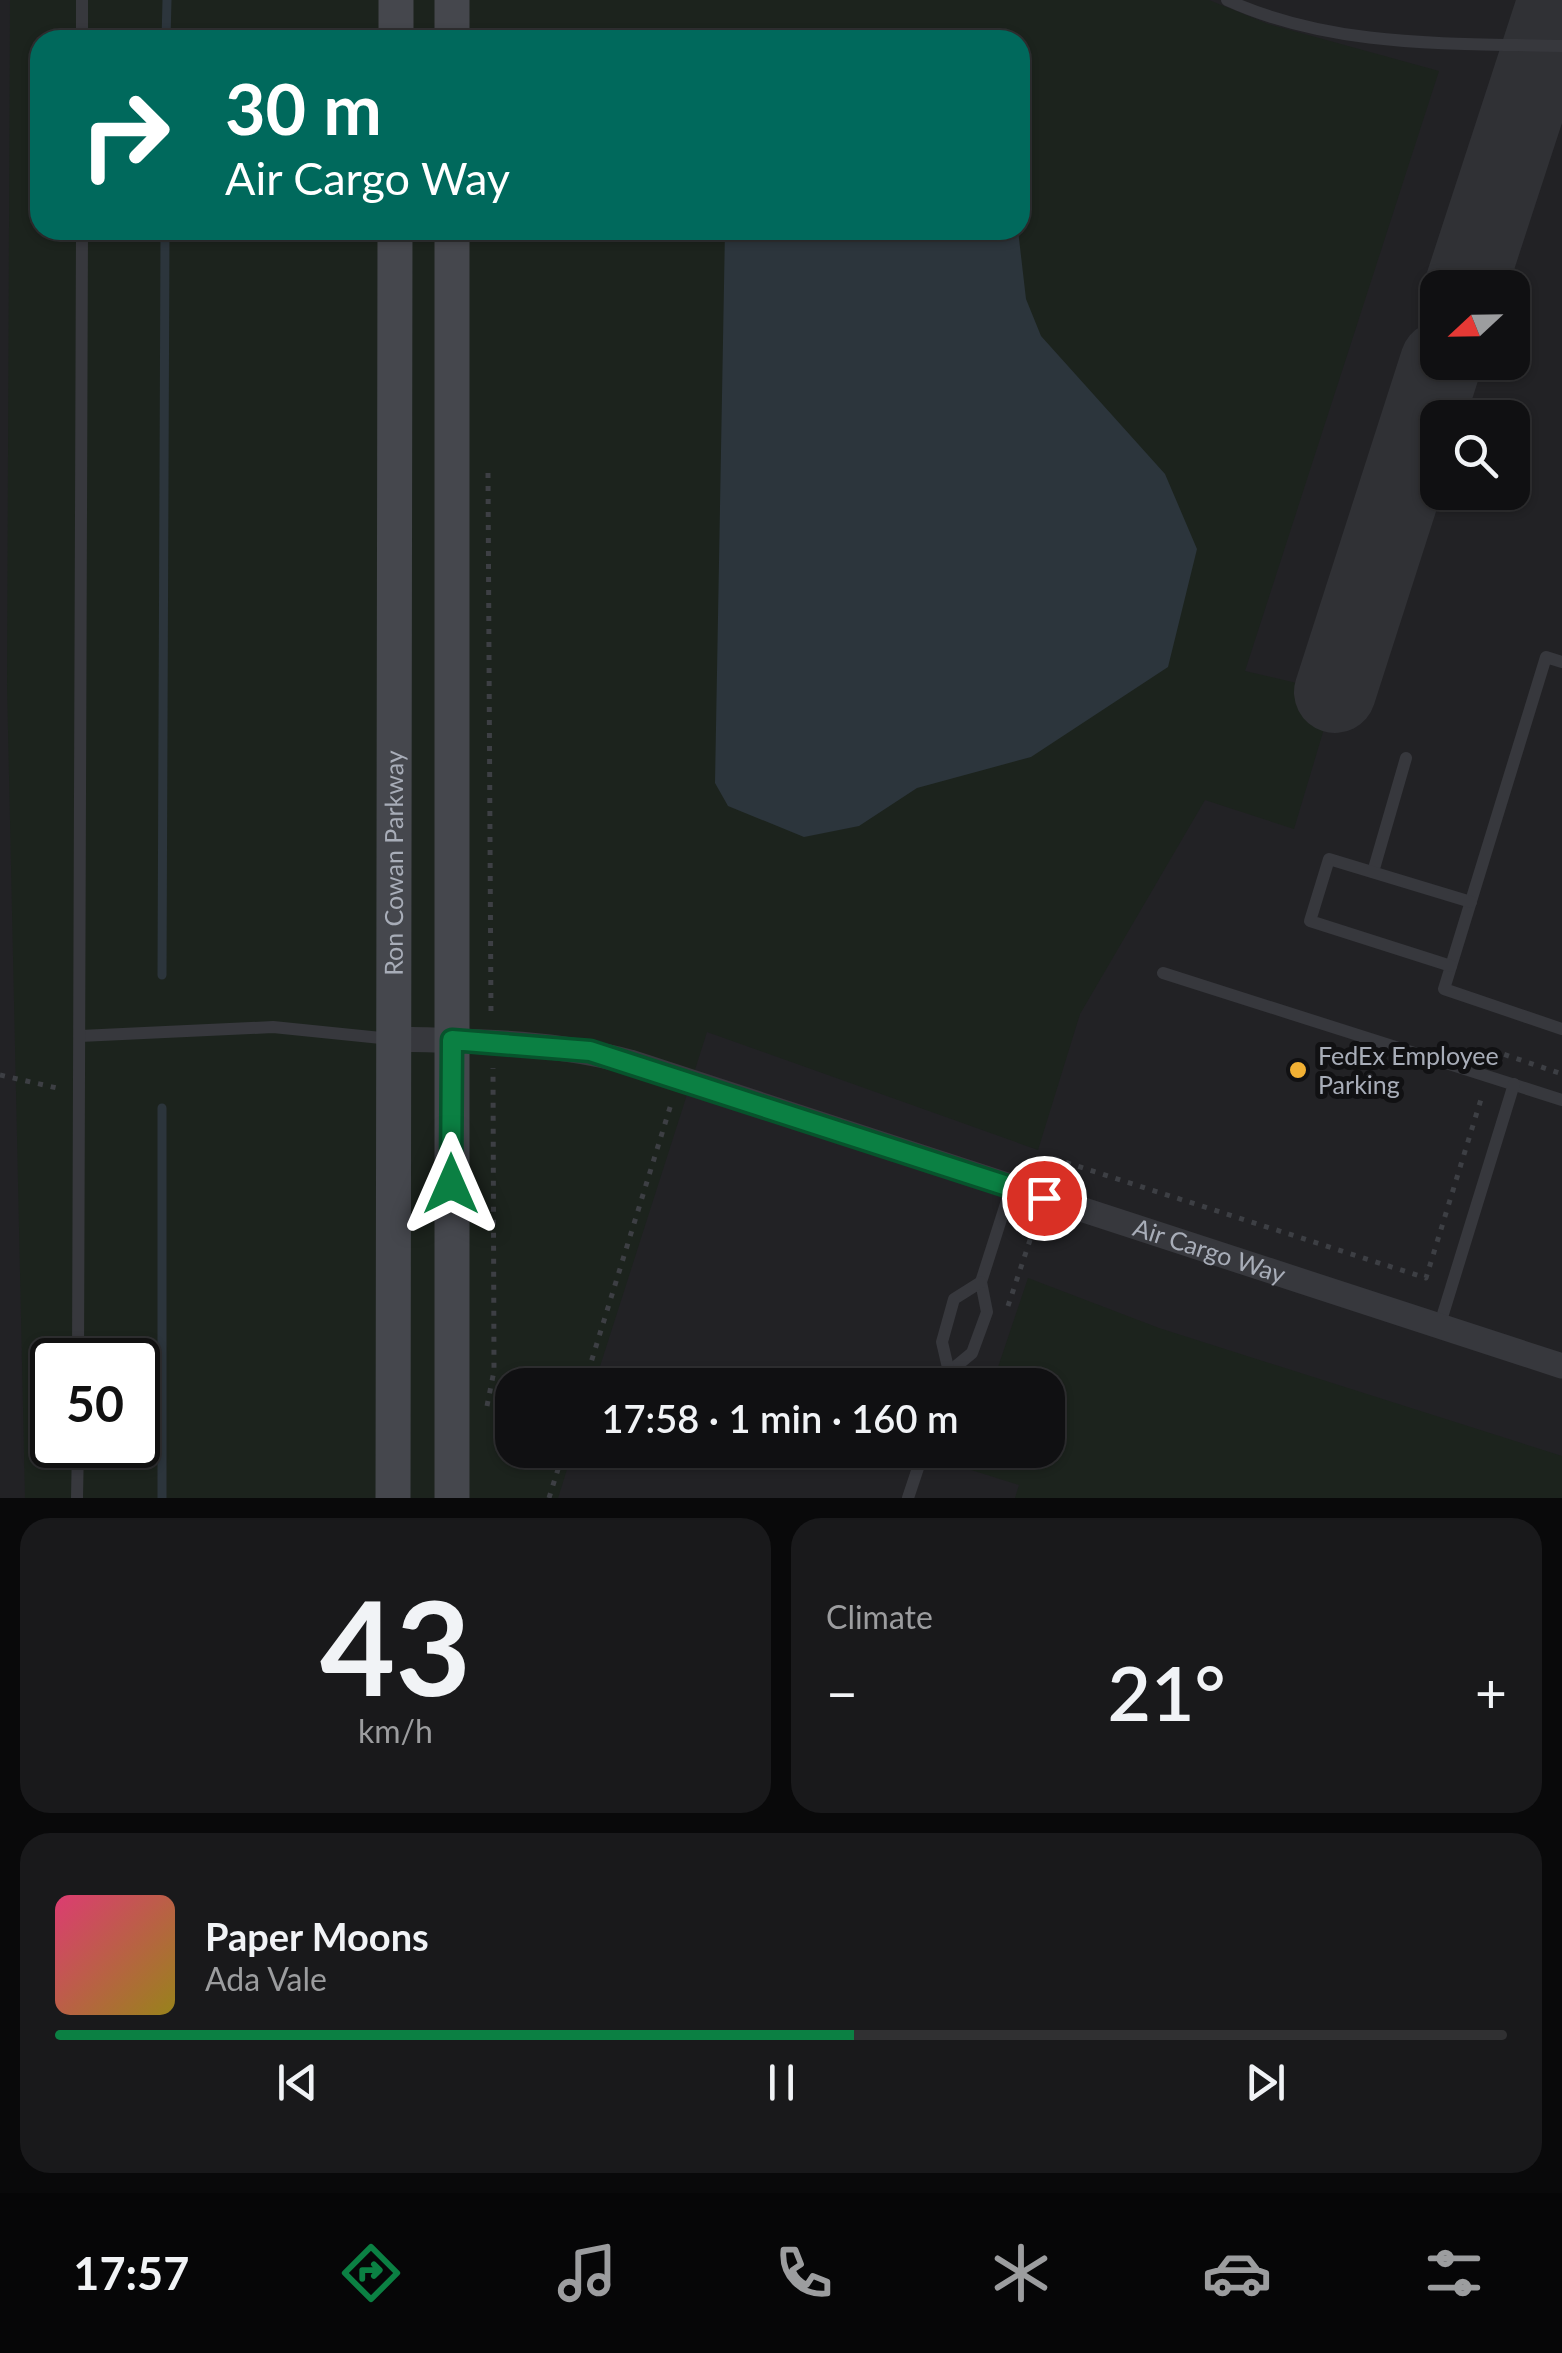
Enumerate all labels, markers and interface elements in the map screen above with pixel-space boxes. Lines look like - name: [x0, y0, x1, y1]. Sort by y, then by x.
- text: 30 m: [225, 66, 382, 150]
- icon: right: [60, 70, 190, 200]
- text: Air Cargo Way: [225, 151, 510, 205]
- north arrow: [1420, 270, 1530, 380]
- map controls: [1420, 270, 1530, 510]
- button: search: [1420, 400, 1530, 510]
- street label: Ron Cowan Parkway: [378, 750, 408, 976]
- place label: FedEx Employee Parking: [1318, 1040, 1499, 1099]
- marker: FedEx Employee Parking: [1287, 1059, 1309, 1081]
- position arrow: [399, 1132, 503, 1236]
- pin: [1002, 1156, 1087, 1241]
- icon: arrive: [1017, 1171, 1072, 1226]
- street label: Air Cargo Way: [1130, 1211, 1290, 1289]
- speed limit sign: 50: [30, 1338, 160, 1468]
- text: 17:58 · 1 min · 160 m: [602, 1395, 958, 1441]
- text: 43: [320, 1568, 471, 1724]
- text: Climate: [826, 1597, 933, 1636]
- text: 21°: [1107, 1647, 1226, 1737]
- text: −: [826, 1659, 858, 1725]
- text: +: [1475, 1659, 1507, 1725]
- text: km/h: [358, 1711, 433, 1750]
- text: Paper Moons: [205, 1913, 429, 1959]
- text: Ada Vale: [205, 1959, 327, 1998]
- icon: previous: [270, 2055, 325, 2110]
- icon: pause: [754, 2055, 809, 2110]
- icon: next: [1238, 2055, 1293, 2110]
- icon: directions: [336, 2238, 406, 2308]
- icon: music: [552, 2238, 622, 2308]
- icon: phone: [769, 2238, 839, 2308]
- icon: climate: [986, 2238, 1056, 2308]
- icon: car: [1202, 2238, 1272, 2308]
- icon: filters: [1419, 2238, 1489, 2308]
- text: 17:57: [73, 2246, 189, 2300]

